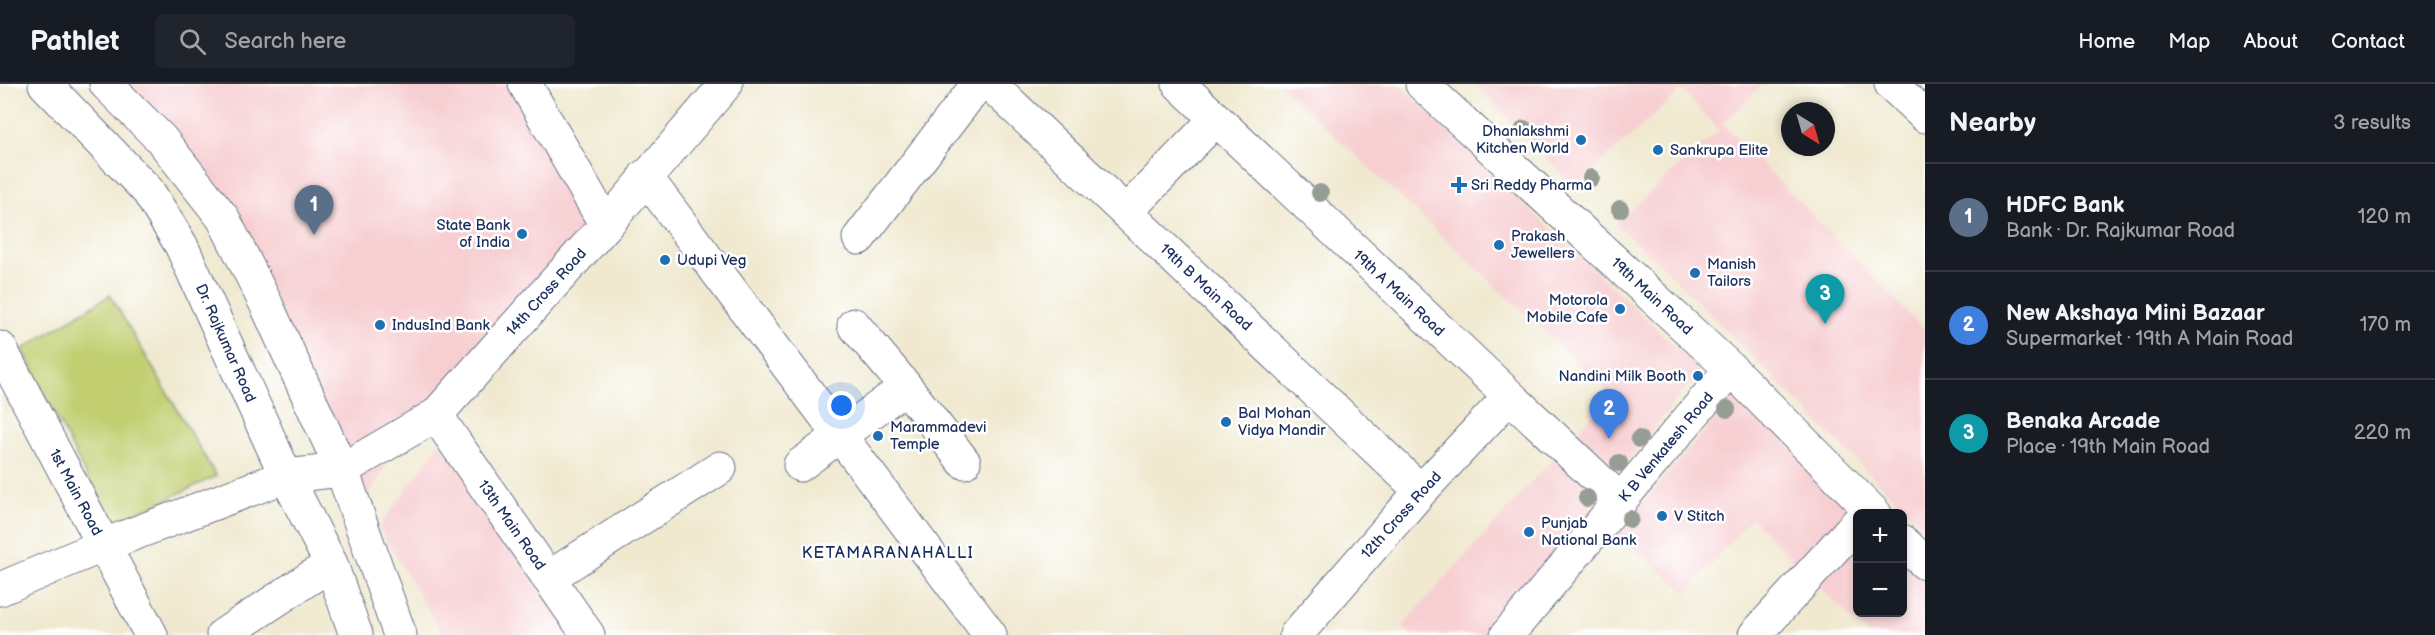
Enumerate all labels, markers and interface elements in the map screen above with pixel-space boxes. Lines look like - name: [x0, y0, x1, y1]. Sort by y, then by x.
- search box: [155, 14, 575, 68]
- text: Pathlet: [30, 25, 119, 58]
- icon: search: [176, 25, 209, 58]
- text: Search here: [224, 28, 346, 55]
- text: Home: [2078, 29, 2135, 54]
- text: Map: [2168, 29, 2210, 54]
- text: About: [2243, 29, 2298, 54]
- text: Contact: [2331, 29, 2405, 54]
- north arrow: [1781, 102, 1835, 156]
- text: Nearby: [1949, 108, 2036, 139]
- text: 3 results: [2333, 111, 2411, 135]
- place label: Dhanlakshmi Kitchen World: [1476, 122, 1569, 158]
- marker: Dhanlakshmi Kitchen World: [1574, 133, 1588, 147]
- place label: Sankrupa Elite: [1670, 141, 1768, 160]
- marker: Sankrupa Elite: [1651, 143, 1665, 157]
- place label: Sri Reddy Pharma: [1471, 176, 1592, 195]
- marker: Sri Reddy Pharma: [1452, 178, 1466, 192]
- pin: 1: [294, 186, 334, 235]
- text: HDFC Bank: [2006, 192, 2124, 219]
- text: 1: [1964, 205, 1973, 229]
- text: 120 m: [2358, 205, 2411, 229]
- place label: State Bank of India: [437, 216, 511, 252]
- text: Bank · Dr. Rajkumar Road: [2006, 219, 2235, 243]
- marker: State Bank of India: [515, 227, 529, 241]
- place label: Prakash Jewellers: [1511, 227, 1575, 263]
- marker: Prakash Jewellers: [1492, 238, 1506, 252]
- street label: 19th B Main Road: [1155, 240, 1256, 335]
- street label: 14th Cross Road: [502, 245, 591, 340]
- street label: 19th A Main Road: [1349, 246, 1448, 341]
- place label: Udupi Veg: [677, 251, 746, 270]
- marker: Udupi Veg: [658, 253, 672, 267]
- street label: 19th Main Road: [1607, 254, 1697, 339]
- place label: Manish Tailors: [1707, 255, 1756, 291]
- marker: Manish Tailors: [1688, 266, 1702, 280]
- pin: 3: [1806, 274, 1844, 324]
- street label: Dr. Rajkumar Road: [191, 281, 260, 405]
- place label: Motorola Mobile Cafe: [1526, 291, 1608, 327]
- text: New Akshaya Mini Bazaar: [2006, 300, 2265, 327]
- marker: Motorola Mobile Cafe: [1613, 302, 1627, 316]
- text: 2: [1963, 313, 1974, 337]
- text: 170 m: [2360, 313, 2411, 337]
- place label: IndusInd Bank: [392, 316, 490, 335]
- marker: IndusInd Bank: [373, 318, 387, 332]
- text: Supermarket · 19th A Main Road: [2006, 327, 2293, 351]
- place label: Nandini Milk Booth: [1558, 367, 1686, 386]
- marker: Nandini Milk Booth: [1691, 369, 1705, 383]
- street label: K B Venkatesh Road: [1615, 388, 1718, 506]
- pin: 2: [1590, 390, 1628, 439]
- your location: [827, 391, 856, 420]
- place label: Bal Mohan Vidya Mandir: [1238, 404, 1326, 440]
- text: Benaka Arcade: [2006, 408, 2160, 435]
- marker: Bal Mohan Vidya Mandir: [1219, 415, 1233, 429]
- place label: Marammadevi Temple: [890, 418, 986, 454]
- text: 3: [1963, 421, 1974, 445]
- text: 220 m: [2354, 421, 2411, 445]
- marker: Marammadevi Temple: [871, 429, 885, 443]
- text: Place · 19th Main Road: [2006, 435, 2210, 459]
- street label: 1st Main Road: [45, 446, 106, 539]
- street label: 12th Cross Road: [1357, 468, 1446, 563]
- street label: 13th Main Road: [473, 477, 550, 574]
- place label: V Stitch: [1674, 507, 1725, 526]
- marker: V Stitch: [1655, 509, 1669, 523]
- map controls: [1853, 509, 1907, 617]
- button: +: [1853, 509, 1907, 563]
- place label: Punjab National Bank: [1541, 514, 1637, 550]
- marker: Punjab National Bank: [1522, 525, 1536, 539]
- district label: KETAMARANAHALLI: [802, 544, 974, 563]
- button: −: [1853, 563, 1907, 617]

